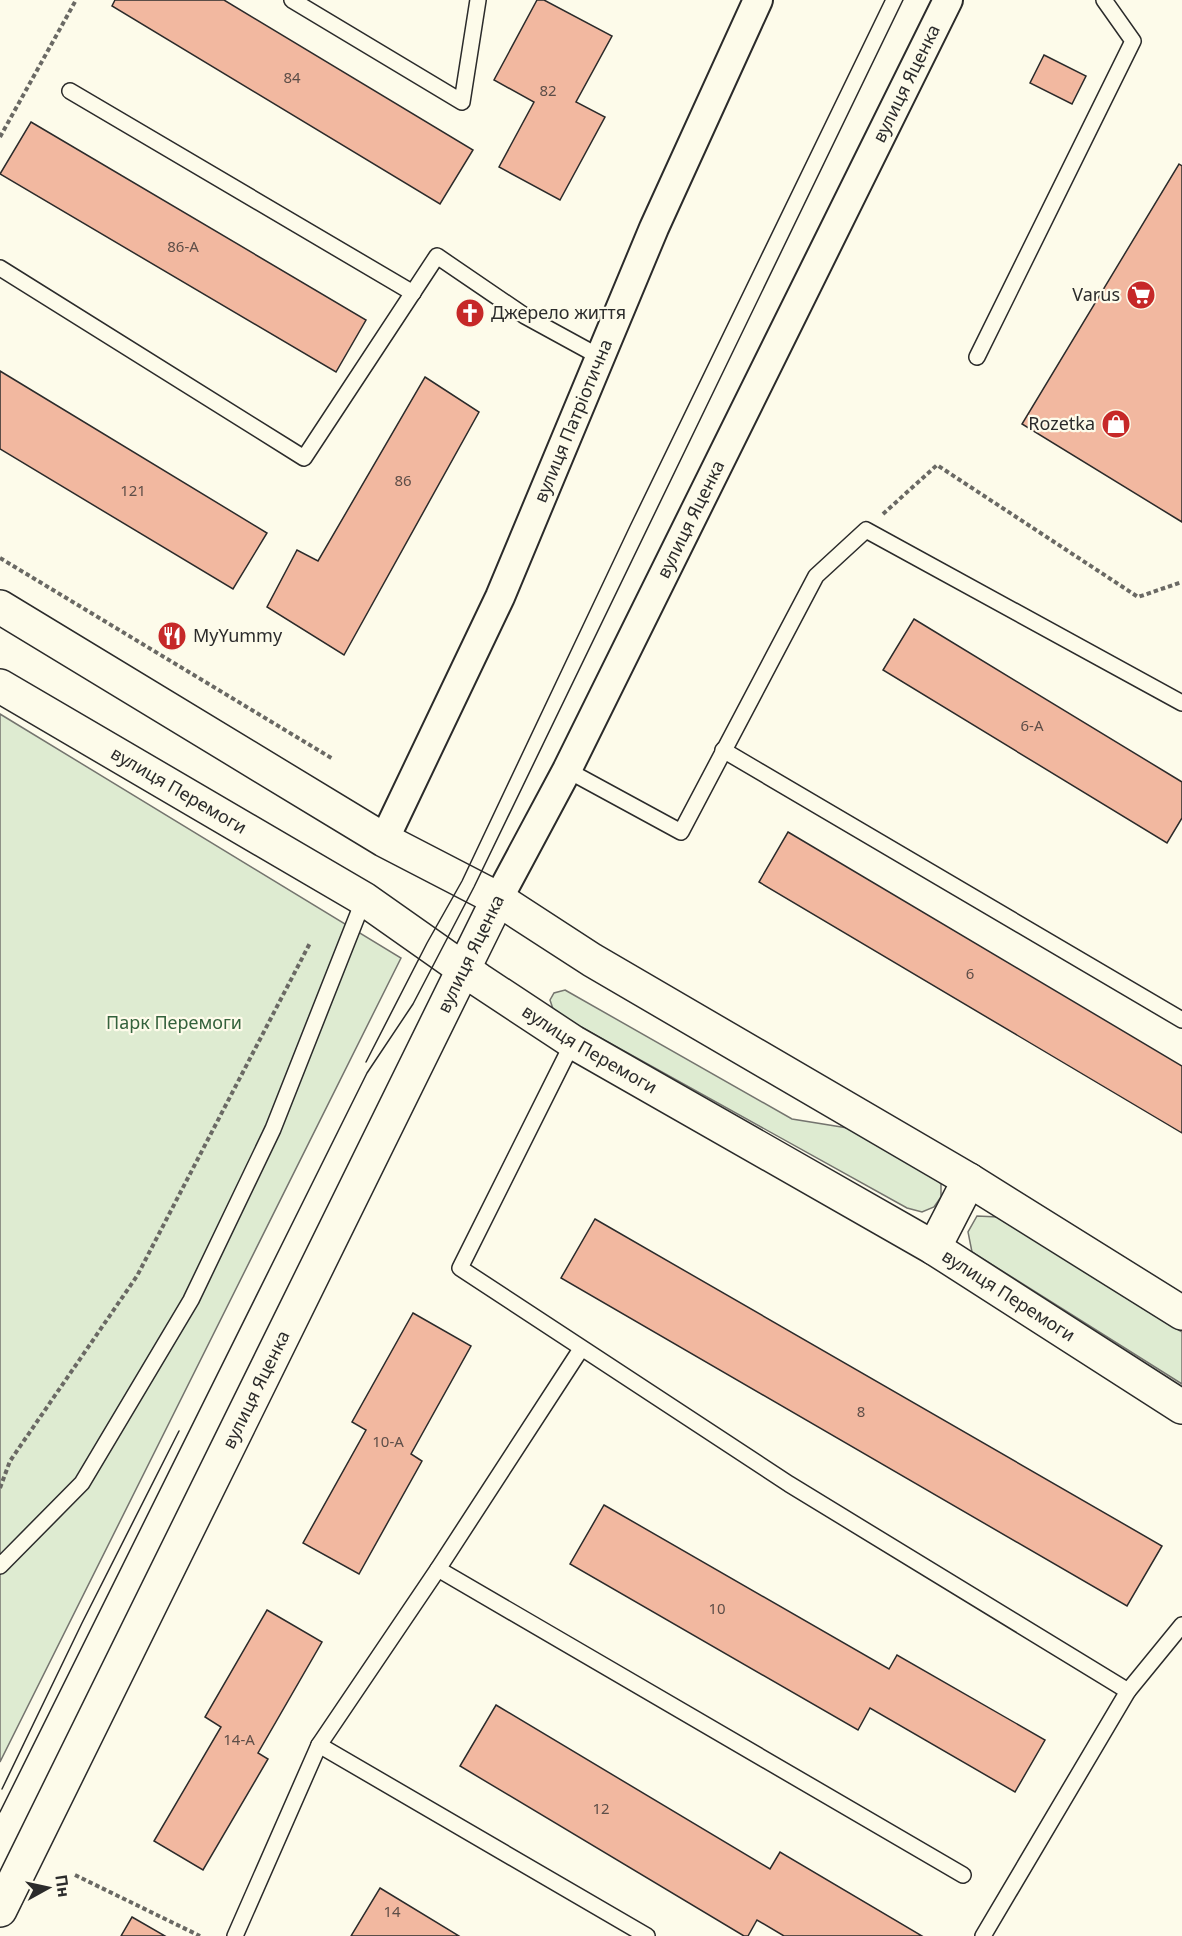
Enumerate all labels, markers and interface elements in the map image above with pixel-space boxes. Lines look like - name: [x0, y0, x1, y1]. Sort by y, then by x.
- street label: вулиця Яценка: [866, 20, 945, 146]
- house number: 84: [283, 67, 301, 87]
- house number: 82: [539, 80, 557, 100]
- house number: 86-А: [167, 236, 199, 256]
- supermarket icon: Varus: [1125, 279, 1157, 311]
- place label: Varus: [1072, 282, 1120, 306]
- church icon: Джерело життя: [454, 297, 486, 329]
- place label: Джерело життя: [491, 300, 626, 324]
- street label: вулиця Патріотична: [528, 335, 617, 506]
- shop icon: Rozetka: [1100, 408, 1132, 440]
- place label: Rozetka: [1028, 411, 1095, 435]
- street label: вулиця Яценка: [651, 456, 729, 582]
- house number: 86: [394, 470, 412, 490]
- house number: 121: [120, 480, 146, 500]
- restaurant icon: MyYummy: [156, 620, 188, 652]
- place label: MyYummy: [193, 623, 283, 647]
- house number: 6-А: [1021, 715, 1044, 735]
- street label: вулиця Перемоги: [107, 741, 252, 839]
- street label: вулиця Яценка: [431, 890, 509, 1017]
- house number: 6: [966, 963, 974, 983]
- street label: вулиця Перемоги: [518, 999, 662, 1099]
- park label: Парк Перемоги: [106, 1010, 242, 1034]
- street label: вулиця Перемоги: [938, 1243, 1080, 1346]
- street label: вулиця Яценка: [216, 1326, 295, 1452]
- house number: 8: [857, 1401, 865, 1421]
- house number: 10-А: [372, 1431, 404, 1451]
- house number: 10: [708, 1598, 726, 1618]
- house number: 14-А: [223, 1729, 255, 1749]
- house number: 12: [592, 1798, 610, 1818]
- north arrow: [18, 1858, 78, 1918]
- text: Пн: [50, 1873, 75, 1899]
- house number: 14: [383, 1901, 401, 1921]

